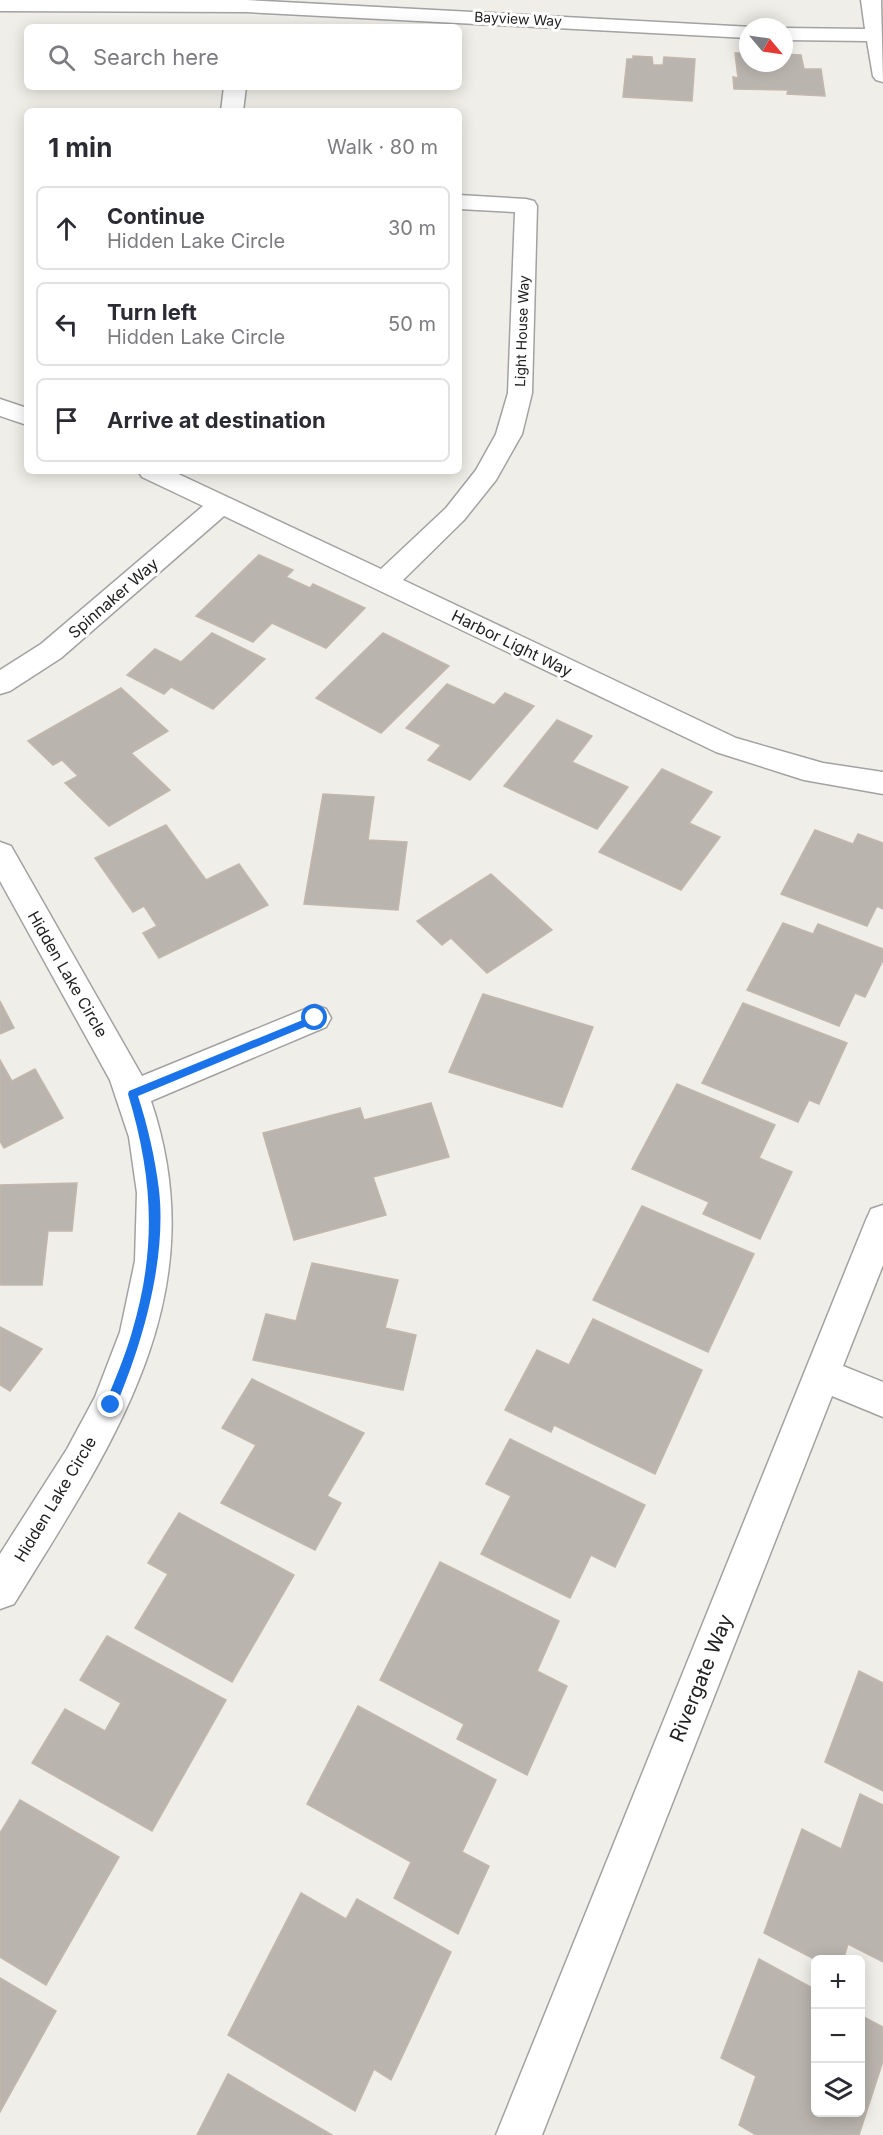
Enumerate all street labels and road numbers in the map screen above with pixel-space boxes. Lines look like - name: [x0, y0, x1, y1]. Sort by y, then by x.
- street label: Bayview Way: [474, 8, 562, 29]
- street label: Light House Way: [511, 275, 532, 387]
- street label: Spinnaker Way: [64, 553, 162, 643]
- street label: Harbor Light Way: [448, 605, 576, 681]
- street label: Hidden Lake Circle: [24, 907, 112, 1041]
- street label: Hidden Lake Circle: [10, 1433, 100, 1565]
- street label: Rivergate Way: [665, 1611, 737, 1745]

